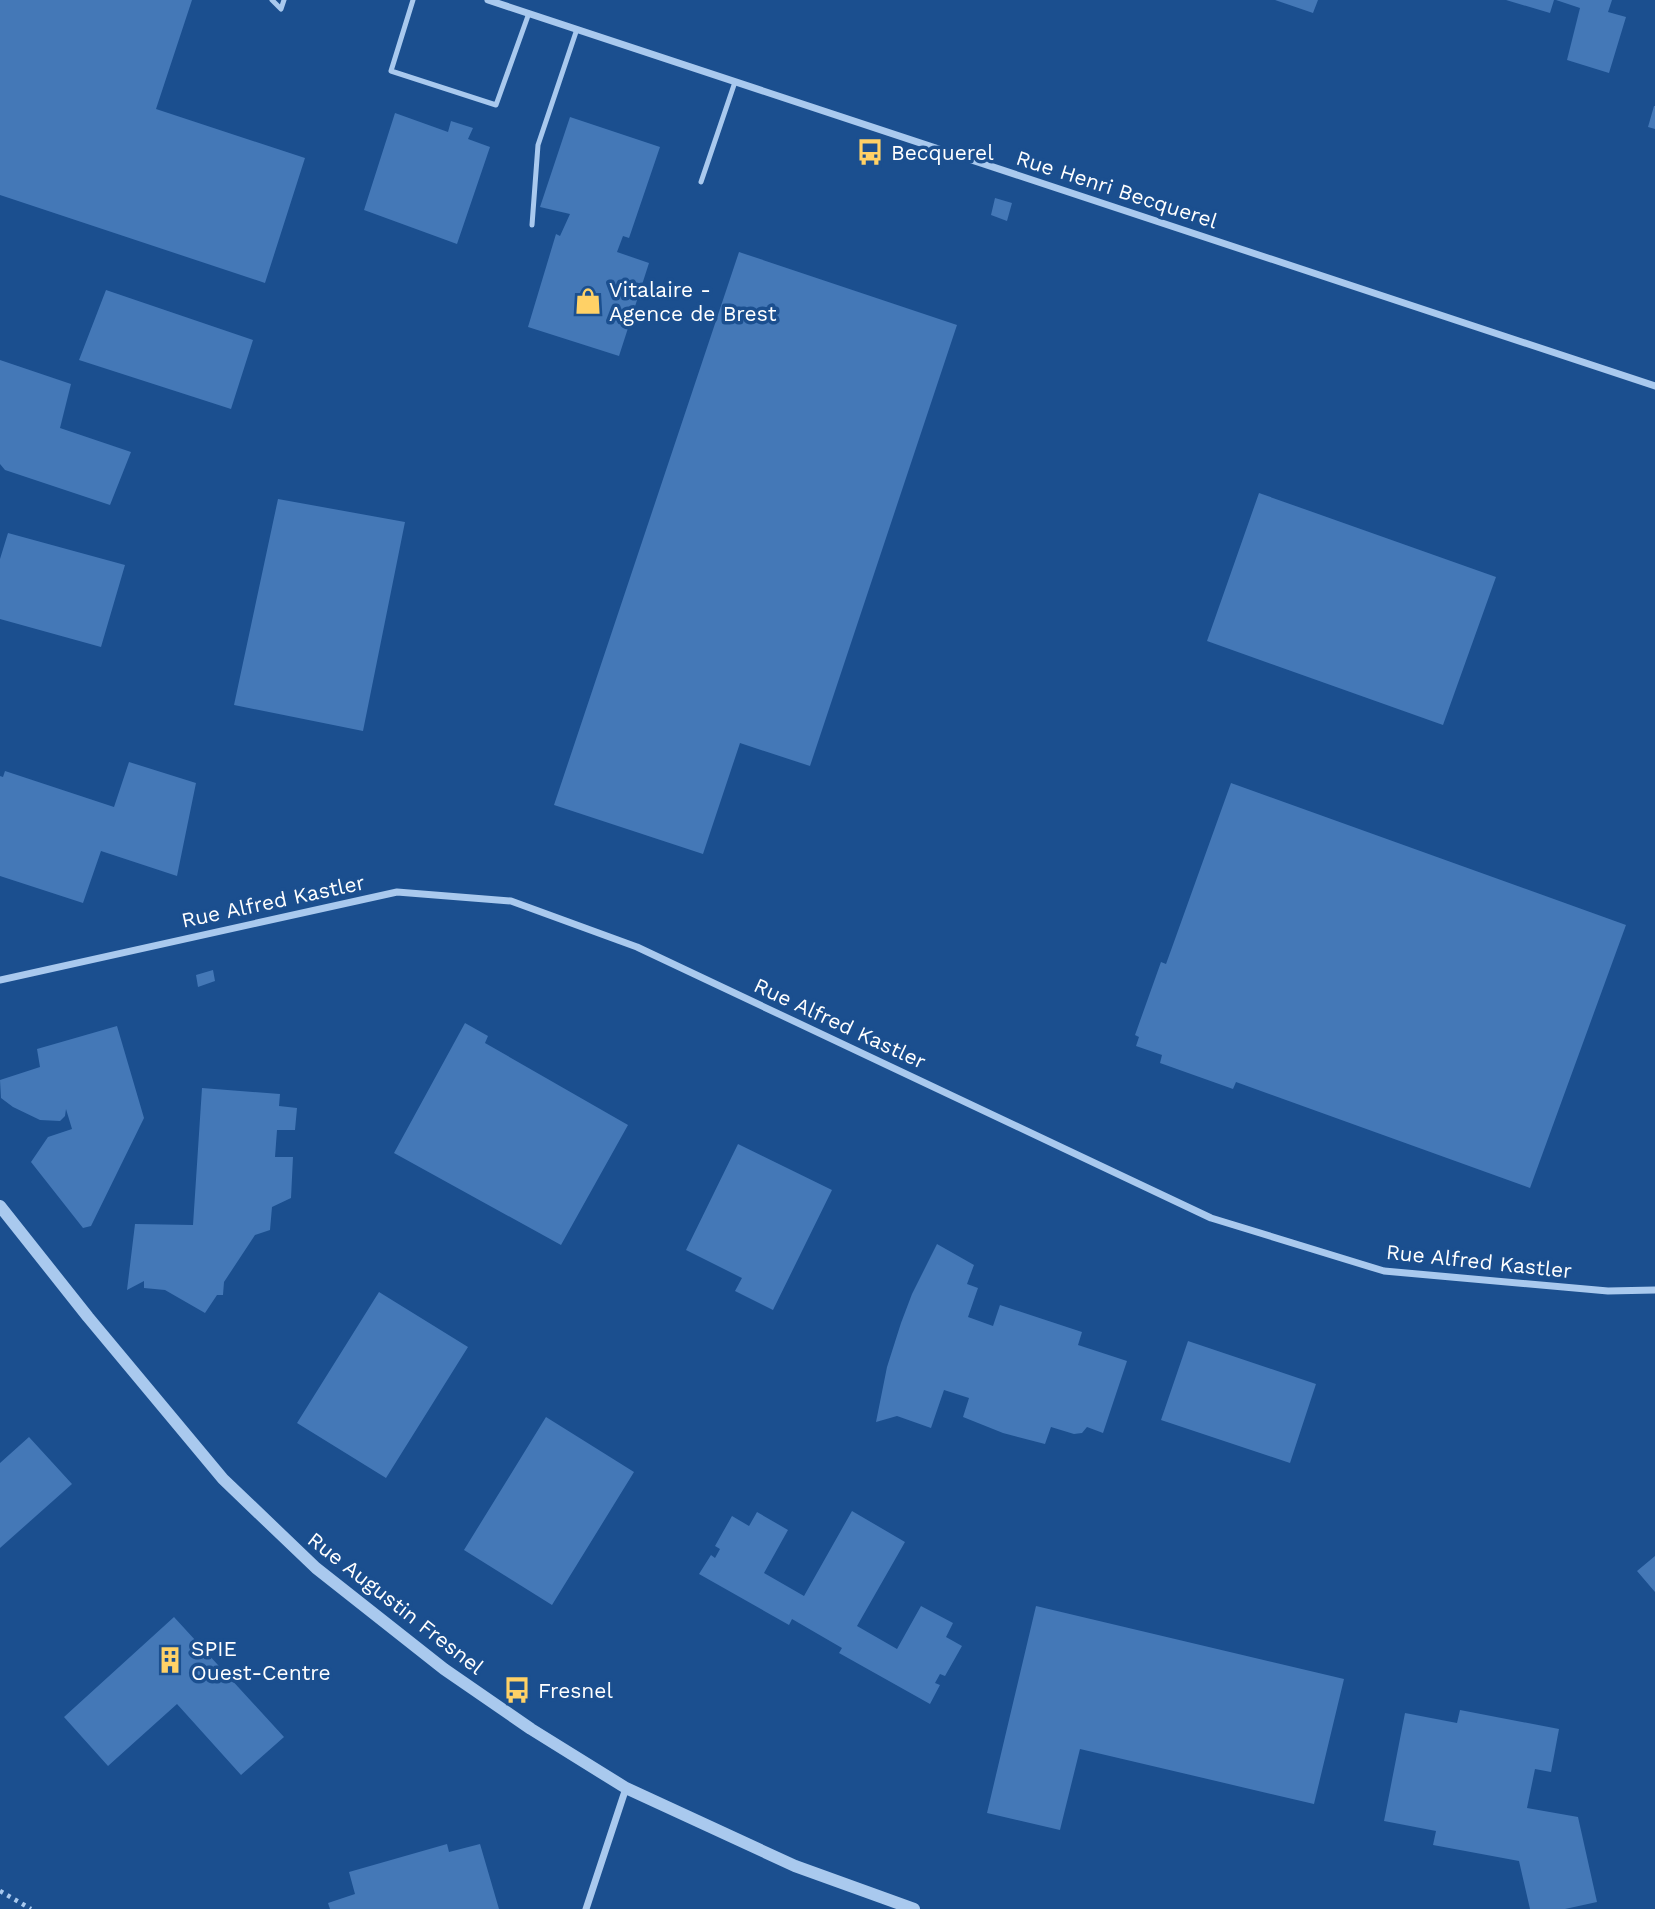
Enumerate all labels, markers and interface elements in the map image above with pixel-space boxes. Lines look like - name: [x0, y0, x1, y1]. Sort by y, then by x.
- bus stop icon: Becquerel: [855, 137, 885, 167]
- place label: Becquerel: [891, 140, 994, 165]
- street label: Rue Henri Becquerel: [1013, 145, 1221, 234]
- place label: Vitalaire - Agence de Brest: [609, 277, 777, 326]
- shop icon: Vitalaire - Agence de Brest: [573, 286, 603, 316]
- street label: Rue Alfred Kastler: [179, 869, 367, 933]
- street label: Rue Alfred Kastler: [750, 972, 930, 1074]
- street label: Rue Alfred Kastler: [1385, 1239, 1574, 1283]
- street label: Rue Augustin Fresnel: [303, 1527, 489, 1680]
- place label: SPIE Ouest-Centre: [191, 1636, 331, 1685]
- building icon: SPIE Ouest-Centre: [155, 1645, 185, 1675]
- bus stop icon: Fresnel: [502, 1675, 532, 1705]
- place label: Fresnel: [538, 1678, 613, 1703]

